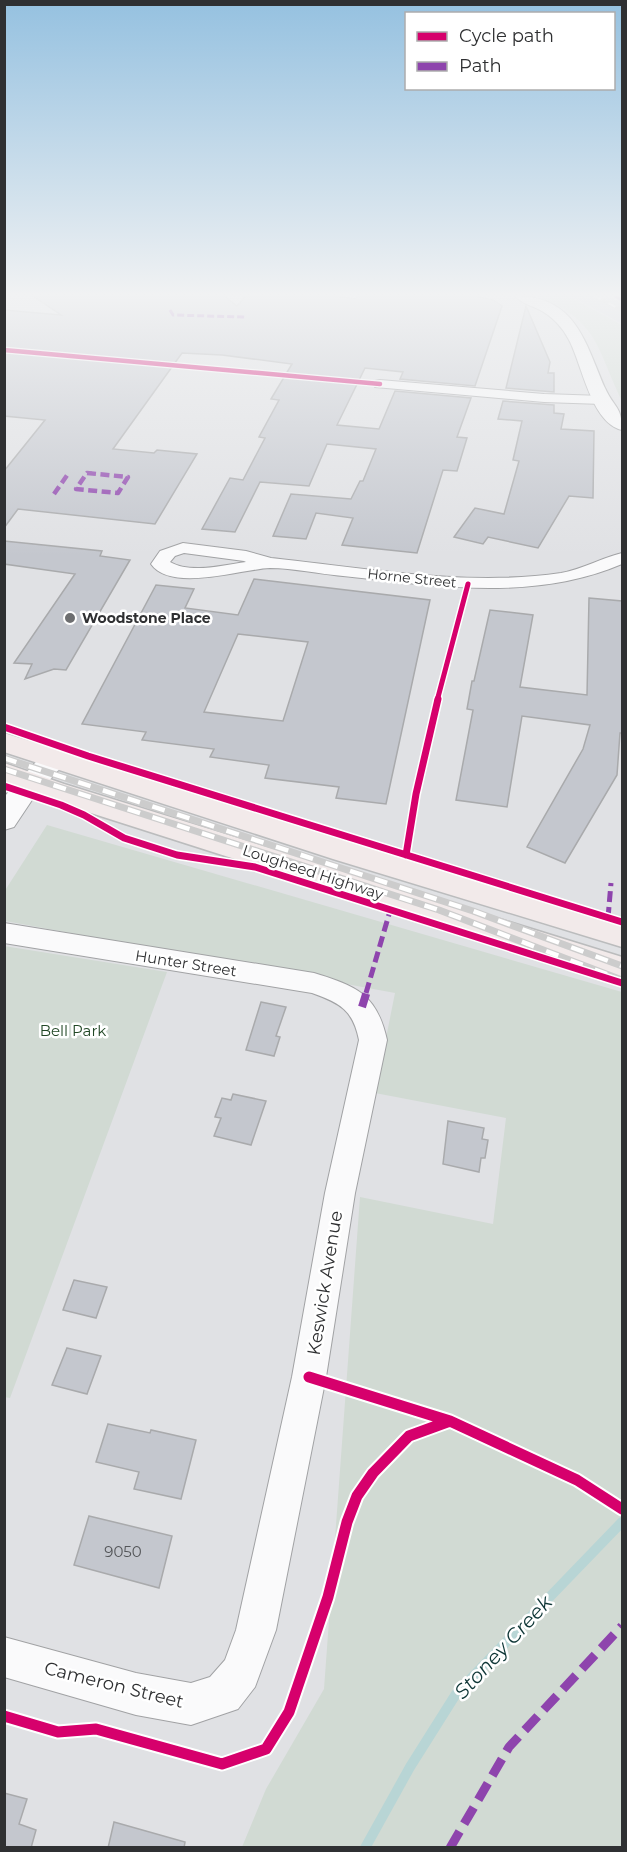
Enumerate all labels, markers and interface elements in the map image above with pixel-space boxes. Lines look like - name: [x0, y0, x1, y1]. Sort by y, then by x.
- legend: [405, 12, 615, 90]
- text: Cycle path: [459, 25, 554, 47]
- text: Path: [459, 55, 502, 77]
- street label: Horne Street: [367, 564, 458, 592]
- place label: Woodstone Place: [82, 609, 211, 627]
- marker: Woodstone Place: [63, 611, 77, 625]
- street label: Lougheed Highway: [240, 840, 387, 904]
- street label: Hunter Street: [134, 946, 238, 980]
- park label: Bell Park: [40, 1021, 106, 1040]
- street label: Keswick Avenue: [303, 1209, 347, 1357]
- house number: 9050: [104, 1542, 142, 1561]
- water label: Stoney Creek: [449, 1590, 558, 1704]
- street label: Cameron Street: [42, 1657, 186, 1713]

